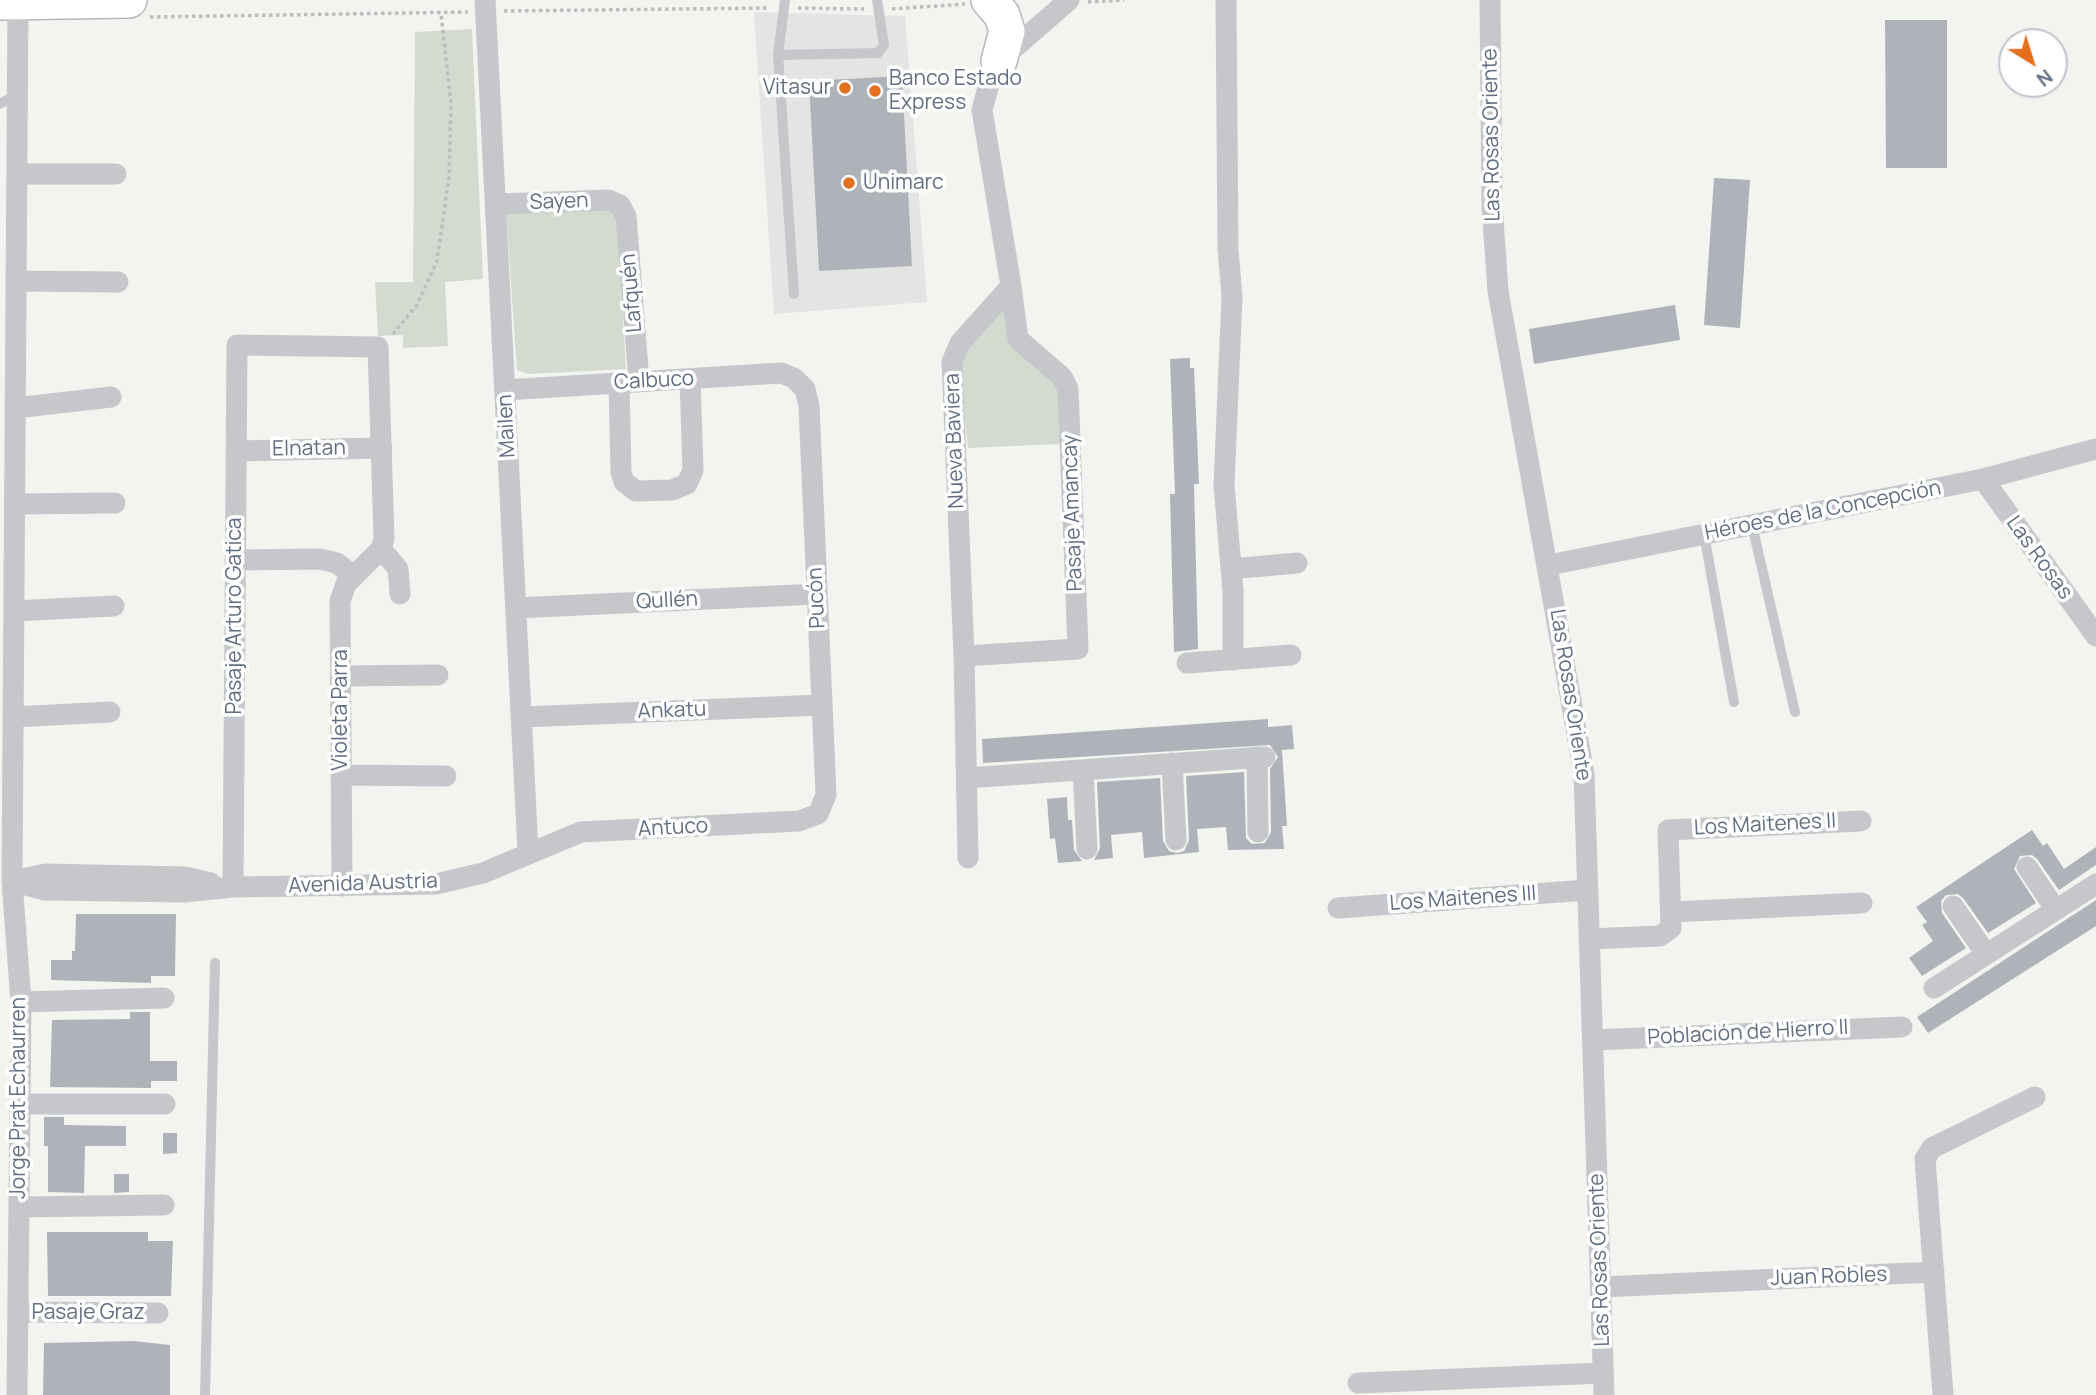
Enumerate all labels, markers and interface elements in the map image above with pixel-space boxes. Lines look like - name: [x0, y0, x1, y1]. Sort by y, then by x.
- north arrow: [1998, 28, 2068, 98]
- street label: Las Rosas Oriente: [1478, 48, 1506, 222]
- text: N: [2031, 64, 2058, 92]
- place label: Banco Estado Express: [889, 66, 1022, 116]
- place label: Vitasur: [763, 75, 831, 101]
- marker: Vitasur: [837, 80, 853, 96]
- marker: Banco Estado Express: [867, 83, 883, 99]
- place label: Unimarc: [863, 170, 944, 196]
- marker: Unimarc: [841, 175, 857, 191]
- street label: Sayen: [529, 188, 589, 216]
- street label: Lafquén: [616, 252, 648, 334]
- street label: Calbuco: [613, 366, 695, 396]
- street label: Nueva Baviera: [940, 373, 970, 509]
- street label: Mailen: [493, 394, 521, 458]
- street label: Pasaje Amancay: [1058, 434, 1088, 592]
- street label: Elnatan: [272, 436, 346, 462]
- street label: Héroes de la Concepción: [1703, 476, 1943, 546]
- street label: Las Rosas: [2000, 511, 2078, 605]
- street label: Pasaje Arturo Gatica: [222, 517, 248, 715]
- street label: Pucón: [803, 567, 831, 629]
- street label: Qullén: [635, 587, 699, 615]
- street label: Las Rosas Oriente: [1544, 607, 1596, 783]
- street label: Violeta Parra: [328, 649, 354, 771]
- street label: Ankatu: [637, 697, 707, 725]
- street label: Los Maitenes II: [1693, 809, 1837, 841]
- street label: Antuco: [637, 814, 709, 842]
- street label: Avenida Austria: [288, 869, 438, 899]
- street label: Los Maitenes III: [1389, 881, 1537, 917]
- street label: Jorge Prat Echaurren: [6, 997, 32, 1199]
- street label: Población de Hierro II: [1647, 1015, 1849, 1051]
- street label: Las Rosas Oriente: [1584, 1173, 1616, 1347]
- street label: Juan Robles: [1770, 1262, 1888, 1292]
- street label: Pasaje Graz: [31, 1300, 145, 1326]

